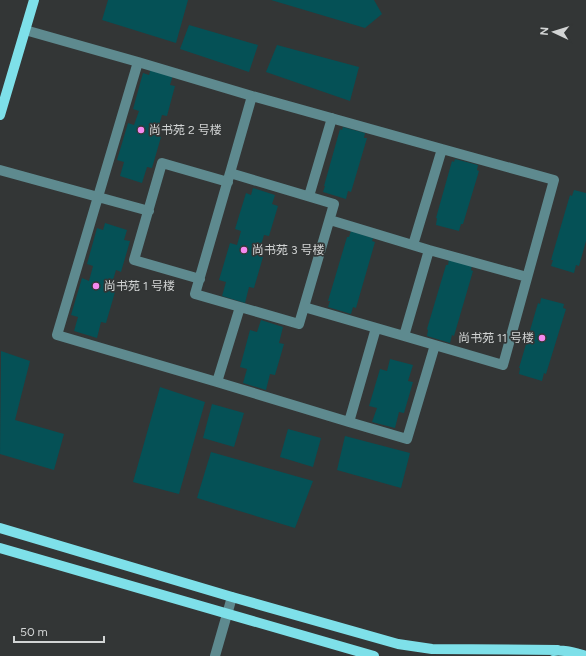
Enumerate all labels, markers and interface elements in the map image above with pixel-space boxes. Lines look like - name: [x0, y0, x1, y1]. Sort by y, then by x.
- north arrow: [534, 12, 574, 52]
- text: N: [538, 27, 551, 36]
- place label: 尚书苑 2 号楼: [149, 123, 222, 137]
- marker: 尚书苑 2 号楼: [136, 125, 146, 135]
- place label: 尚书苑 3 号楼: [252, 243, 324, 257]
- marker: 尚书苑 3 号楼: [239, 245, 249, 255]
- place label: 尚书苑 1 号楼: [104, 279, 175, 293]
- marker: 尚书苑 1 号楼: [91, 281, 101, 291]
- place label: 尚书苑 11 号楼: [458, 331, 534, 345]
- marker: 尚书苑 11 号楼: [537, 333, 547, 343]
- scale bar: [14, 618, 104, 644]
- text: 50 m: [20, 625, 48, 639]

